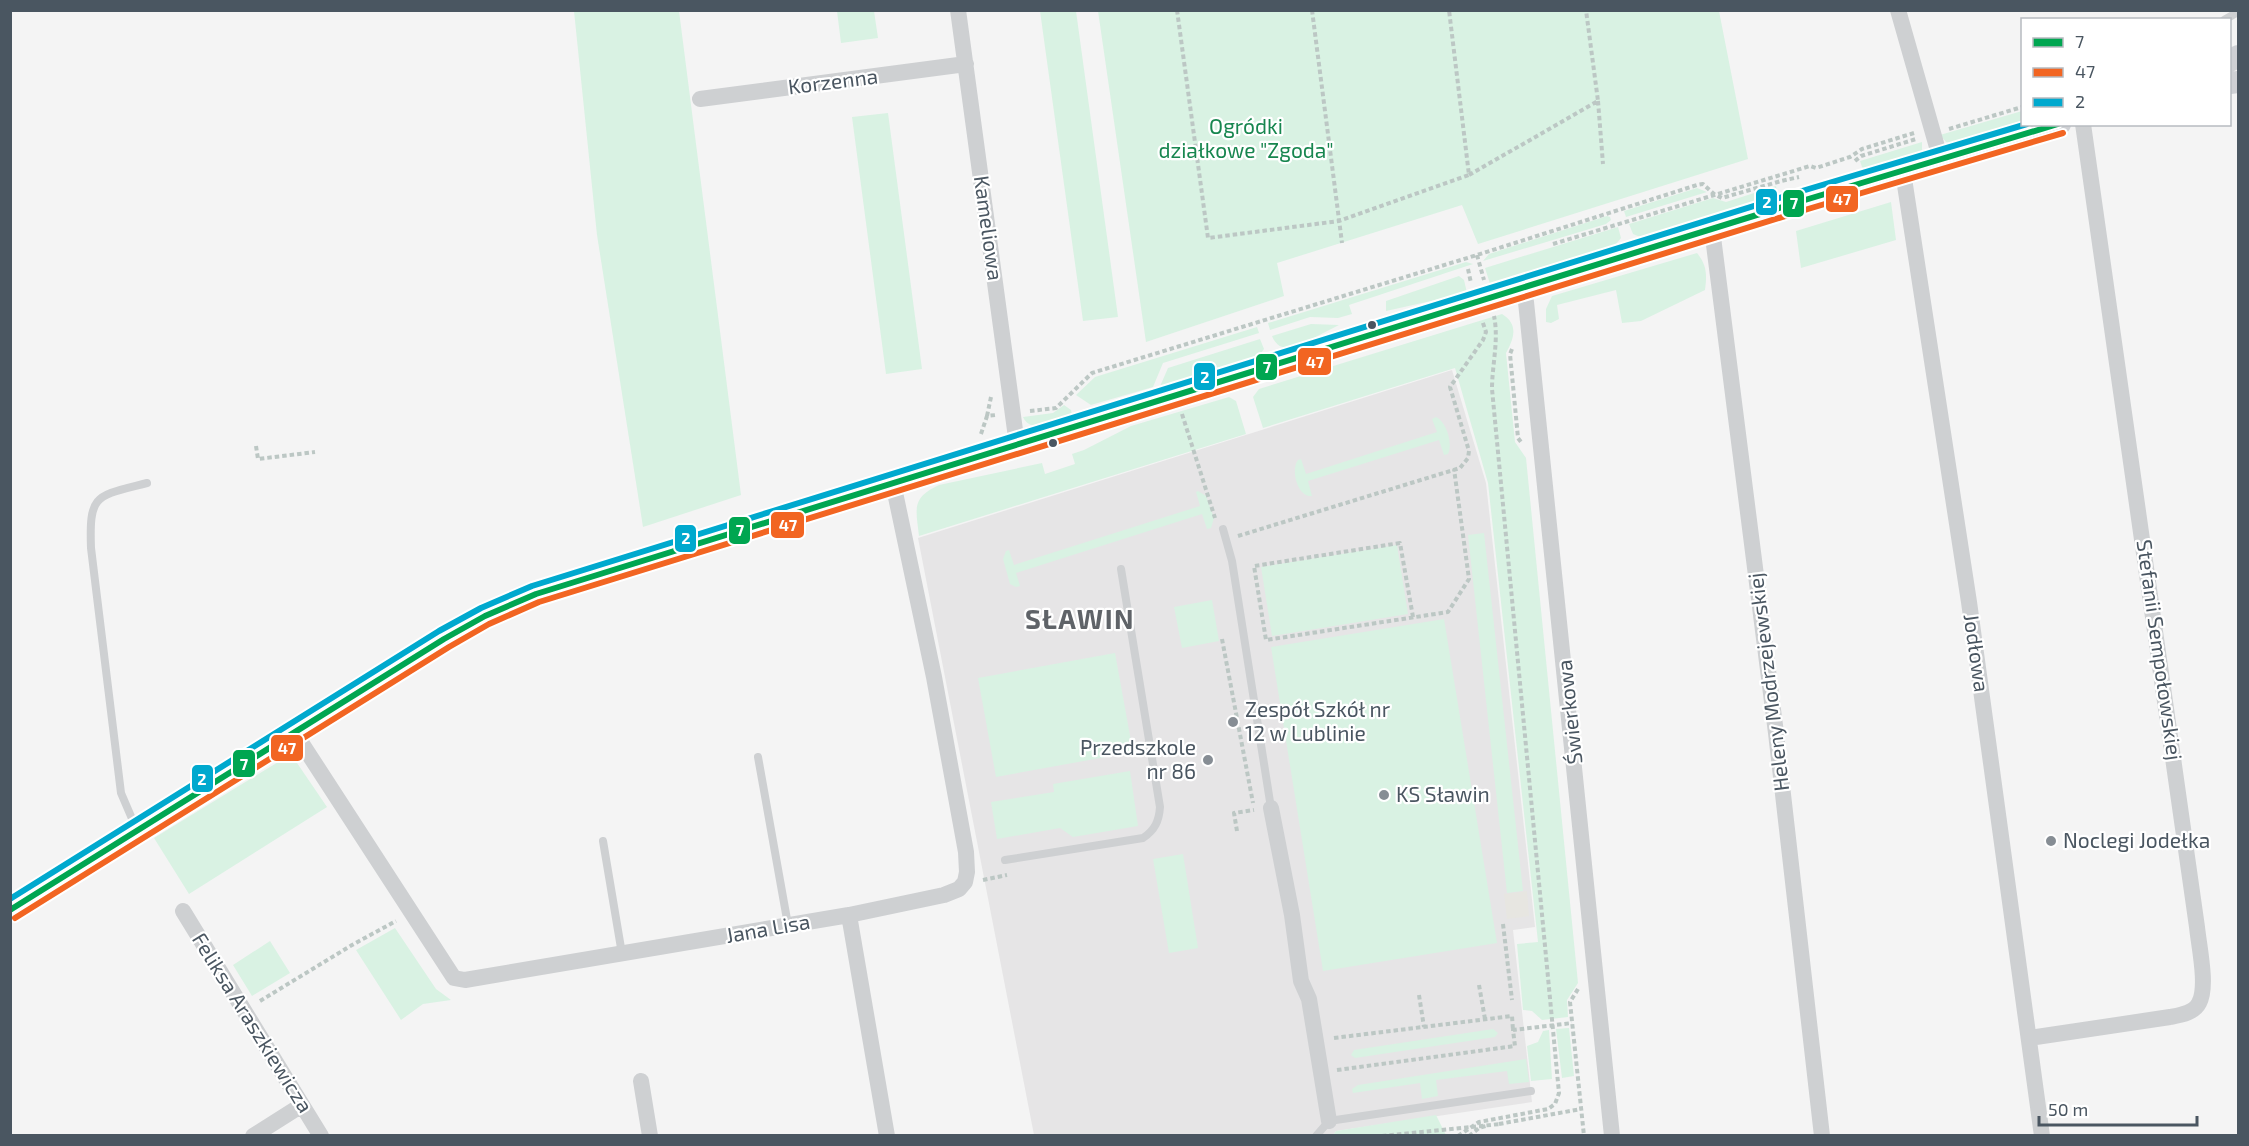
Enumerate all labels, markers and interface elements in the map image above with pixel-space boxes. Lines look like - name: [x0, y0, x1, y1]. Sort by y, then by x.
- legend: [2021, 18, 2231, 126]
- text: 7: [2075, 30, 2084, 52]
- text: 47: [2075, 60, 2095, 82]
- street label: Korzenna: [786, 63, 879, 98]
- text: 2: [2075, 90, 2085, 112]
- park label: Ogródki działkowe "Zgoda": [1158, 113, 1334, 162]
- street label: Kameliowa: [970, 174, 1009, 282]
- line badge: 47: [1825, 185, 1859, 213]
- line badge: 2: [1755, 188, 1778, 216]
- line badge: 7: [1782, 189, 1805, 218]
- text: 47: [1833, 189, 1852, 208]
- text: 2: [1762, 192, 1772, 211]
- text: 7: [1790, 193, 1799, 212]
- unlabelled marker: [1366, 319, 1378, 331]
- line badge: 47: [1297, 347, 1332, 376]
- text: 47: [1306, 352, 1325, 371]
- line badge: 7: [1255, 353, 1278, 381]
- text: 7: [1263, 357, 1272, 376]
- line badge: 2: [1193, 362, 1216, 391]
- text: 2: [1200, 367, 1210, 386]
- unlabelled marker: [1047, 437, 1059, 449]
- line badge: 47: [770, 511, 805, 539]
- text: 47: [779, 515, 798, 534]
- line badge: 7: [728, 516, 751, 545]
- text: 7: [736, 520, 745, 539]
- line badge: 2: [674, 524, 697, 553]
- text: 2: [681, 528, 691, 547]
- street label: Stefanii Sempołowskiej: [2132, 538, 2188, 762]
- street label: Heleny Modrzejewskiej: [1742, 571, 1794, 793]
- district label: SŁAWIN: [1025, 602, 1135, 634]
- street label: Jodłowa: [1960, 612, 1995, 693]
- street label: Świerkowa: [1551, 659, 1586, 766]
- place label: Zespół Szkół nr 12 w Lublinie: [1245, 696, 1391, 745]
- marker: Zespół Szkół nr 12 w Lublinie: [1226, 715, 1240, 729]
- line badge: 47: [270, 734, 304, 762]
- place label: Przedszkole nr 86: [1080, 734, 1196, 783]
- text: 47: [278, 738, 297, 757]
- line badge: 7: [232, 749, 256, 778]
- marker: Przedszkole nr 86: [1201, 753, 1215, 767]
- text: 7: [240, 754, 249, 773]
- line badge: 2: [191, 764, 214, 793]
- text: 2: [197, 769, 207, 788]
- place label: KS Sławin: [1396, 781, 1490, 806]
- marker: KS Sławin: [1377, 788, 1391, 802]
- place label: Noclegi Jodełka: [2063, 827, 2210, 852]
- marker: Noclegi Jodełka: [2044, 834, 2058, 848]
- street label: Jana Lisa: [724, 908, 812, 947]
- street label: Feliksa Araszkiewicza: [188, 928, 319, 1117]
- scale bar: [2039, 1089, 2196, 1127]
- text: 50 m: [2048, 1098, 2088, 1120]

